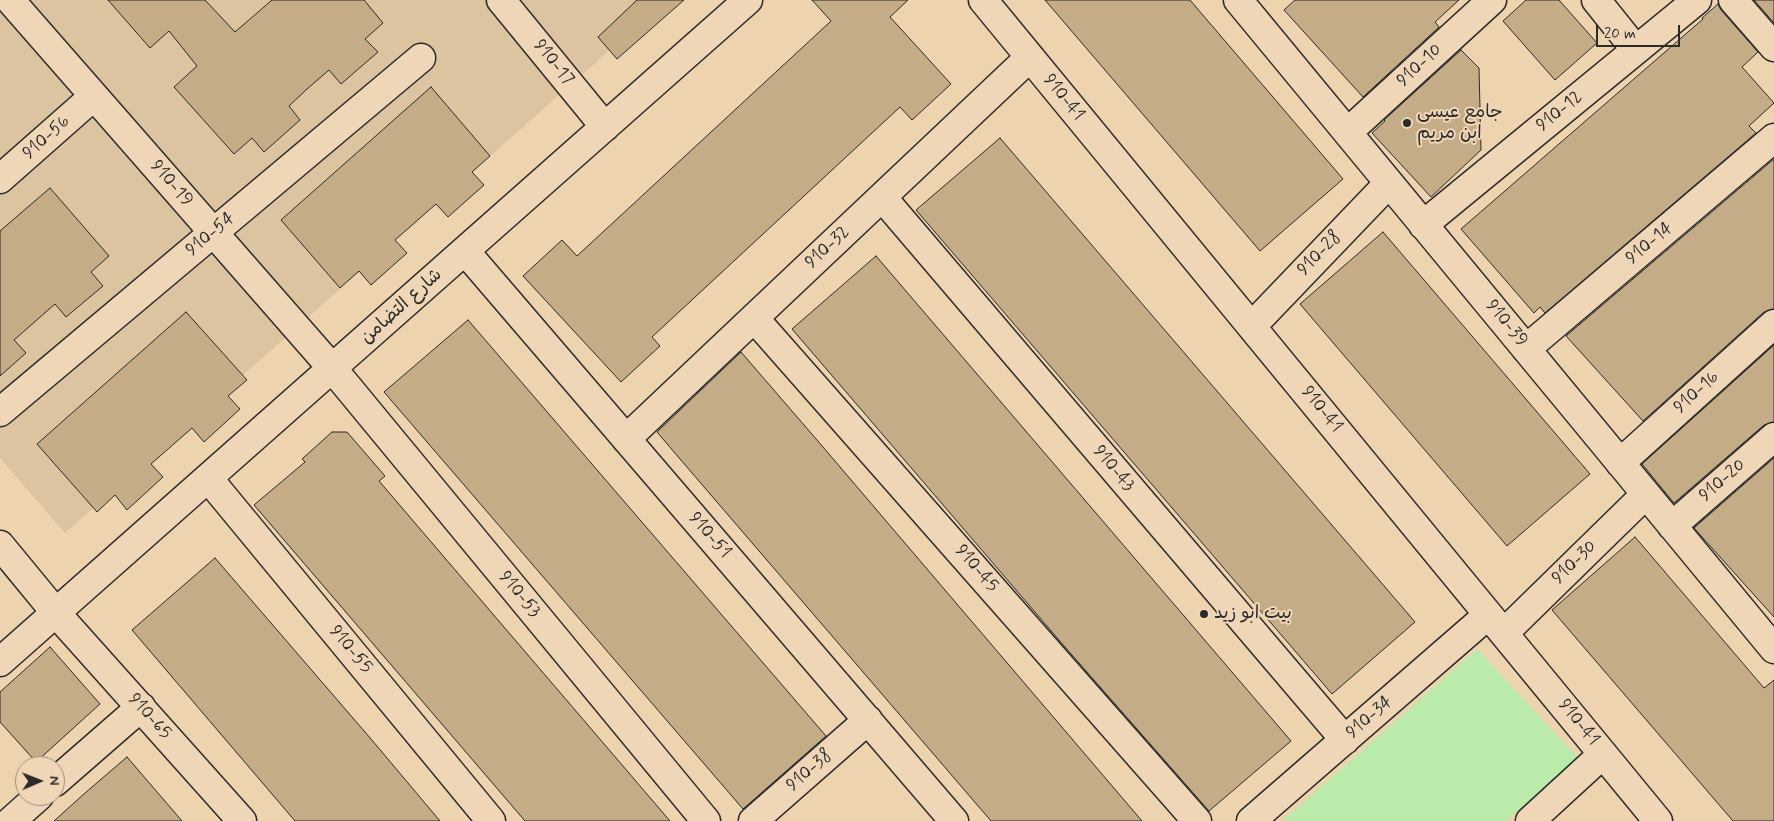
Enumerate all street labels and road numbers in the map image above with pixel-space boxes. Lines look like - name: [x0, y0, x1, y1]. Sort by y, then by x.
- street label: 910-17: [528, 36, 578, 90]
- street label: 910-10: [1393, 40, 1447, 92]
- street label: 910-41: [1038, 70, 1088, 126]
- street label: 910-12: [1533, 87, 1587, 137]
- street label: 910-56: [19, 111, 75, 165]
- street label: 910-19: [145, 156, 197, 212]
- street label: 910-54: [182, 208, 240, 262]
- street label: 910-14: [1622, 218, 1678, 270]
- street label: 910-32: [801, 222, 855, 274]
- street label: 910-28: [1293, 227, 1347, 281]
- street label: شارع التضامن: [357, 265, 447, 349]
- street label: 910-39: [1480, 296, 1532, 352]
- street label: 910-16: [1670, 367, 1724, 419]
- street label: 910-41: [1296, 382, 1346, 438]
- street label: 910-43: [1088, 442, 1138, 496]
- street label: 910-20: [1695, 455, 1751, 507]
- street label: 910-51: [683, 509, 735, 563]
- street label: 910-30: [1548, 537, 1602, 589]
- street label: 910-45: [950, 541, 1002, 597]
- street label: 910-53: [493, 567, 545, 623]
- street label: 910-55: [324, 622, 376, 678]
- street label: 910-65: [123, 690, 175, 744]
- street label: 910-34: [1342, 692, 1398, 744]
- street label: 910-41: [1553, 695, 1603, 751]
- street label: 910-38: [783, 745, 837, 797]

